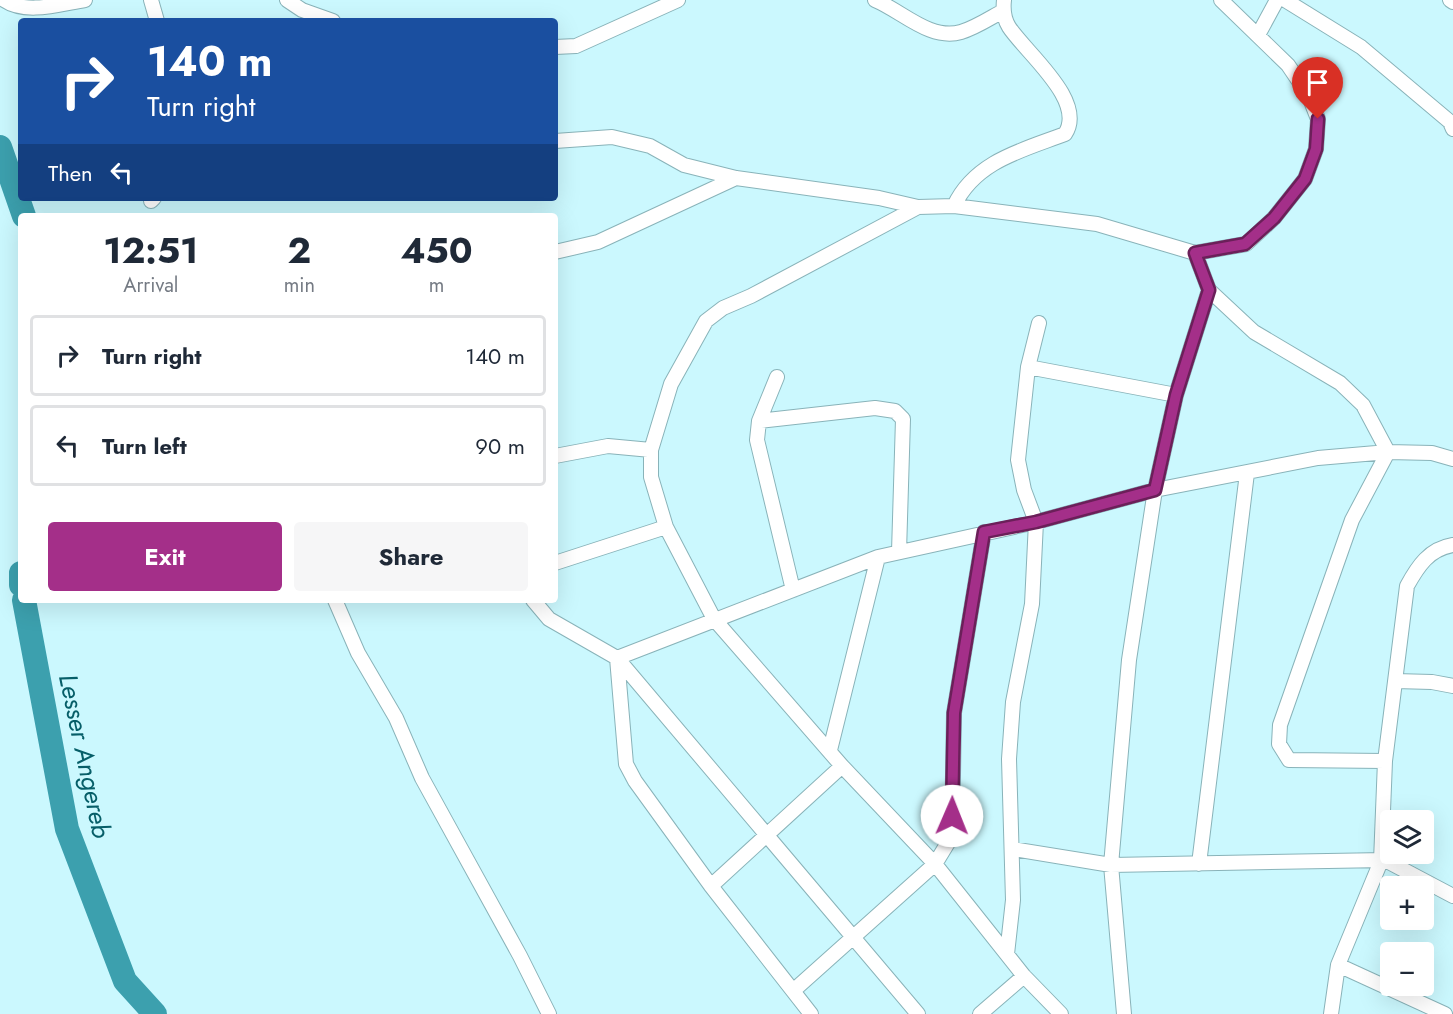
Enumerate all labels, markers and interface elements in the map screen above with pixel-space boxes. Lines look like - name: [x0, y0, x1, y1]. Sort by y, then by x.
- text: 140 m: [147, 31, 273, 92]
- icon: right: [48, 42, 126, 120]
- pin: [1292, 57, 1343, 119]
- icon: arrive: [1301, 66, 1334, 99]
- text: Turn right: [147, 87, 255, 126]
- icon: left: [105, 156, 138, 189]
- text: Then: [48, 157, 93, 189]
- text: 12:51: [103, 224, 198, 276]
- text: 2: [288, 224, 311, 276]
- text: 450: [400, 224, 473, 276]
- text: Arrival: [123, 271, 178, 300]
- text: min: [284, 271, 315, 300]
- text: m: [429, 271, 444, 300]
- icon: right: [51, 339, 84, 372]
- text: Turn right: [102, 340, 202, 372]
- text: 140 m: [465, 340, 525, 372]
- icon: left: [51, 429, 84, 462]
- text: Turn left: [102, 430, 187, 462]
- text: 90 m: [475, 430, 525, 462]
- button: Exit: [48, 522, 282, 591]
- button: Share: [294, 522, 528, 591]
- water label: Lesser Angereb: [49, 670, 121, 842]
- position arrow: [920, 784, 984, 848]
- map controls: [1380, 810, 1434, 996]
- button: layers: [1380, 810, 1434, 864]
- button: +: [1380, 876, 1434, 930]
- button: −: [1380, 942, 1434, 996]

